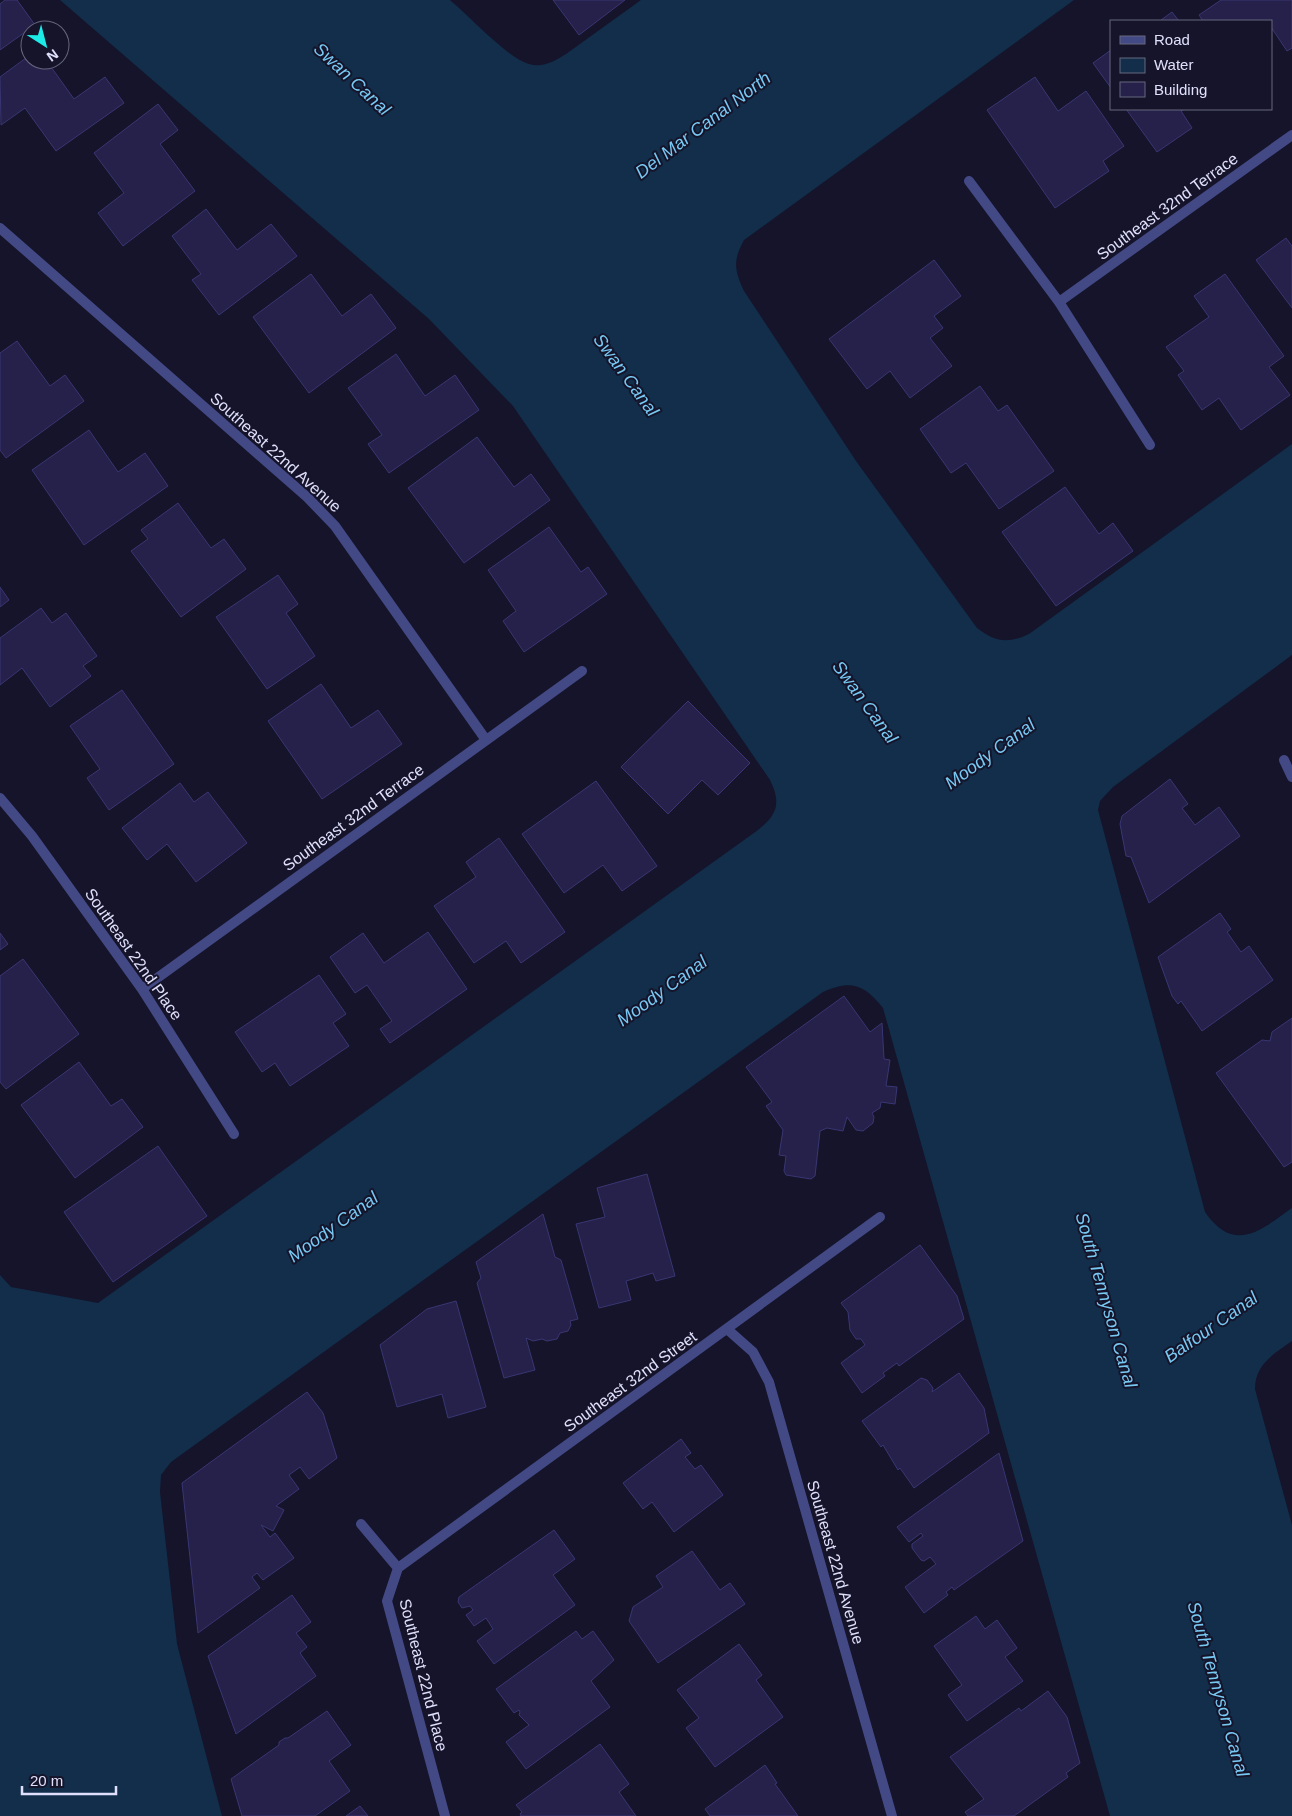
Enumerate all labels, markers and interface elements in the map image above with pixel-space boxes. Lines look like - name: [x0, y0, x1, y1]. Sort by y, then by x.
- north arrow: [20, 20, 70, 70]
- legend: [1110, 20, 1272, 110]
- text: Road: [1154, 31, 1190, 48]
- water label: Swan Canal: [310, 39, 395, 120]
- text: N: [44, 46, 61, 65]
- text: Water: [1154, 56, 1193, 73]
- water label: Del Mar Canal North: [631, 68, 775, 182]
- text: Building: [1154, 81, 1207, 98]
- street label: Southeast 32nd Terrace: [1094, 150, 1241, 263]
- water label: Swan Canal: [589, 330, 663, 421]
- street label: Southeast 22nd Avenue: [207, 389, 344, 516]
- water label: Swan Canal: [828, 657, 902, 748]
- water label: Moody Canal: [941, 714, 1040, 793]
- street label: Southeast 32nd Terrace: [280, 761, 427, 874]
- street label: Southeast 22nd Place: [82, 885, 186, 1023]
- water label: Moody Canal: [613, 951, 712, 1030]
- water label: Moody Canal: [284, 1187, 383, 1266]
- water label: South Tennyson Canal: [1071, 1210, 1141, 1391]
- water label: Balfour Canal: [1161, 1287, 1262, 1366]
- street label: Southeast 32nd Street: [561, 1327, 700, 1435]
- street label: Southeast 22nd Avenue: [804, 1478, 867, 1646]
- street label: Southeast 22nd Place: [396, 1597, 451, 1753]
- water label: South Tennyson Canal: [1183, 1599, 1253, 1780]
- scale bar: [22, 1764, 116, 1796]
- text: 20 m: [30, 1772, 63, 1789]

